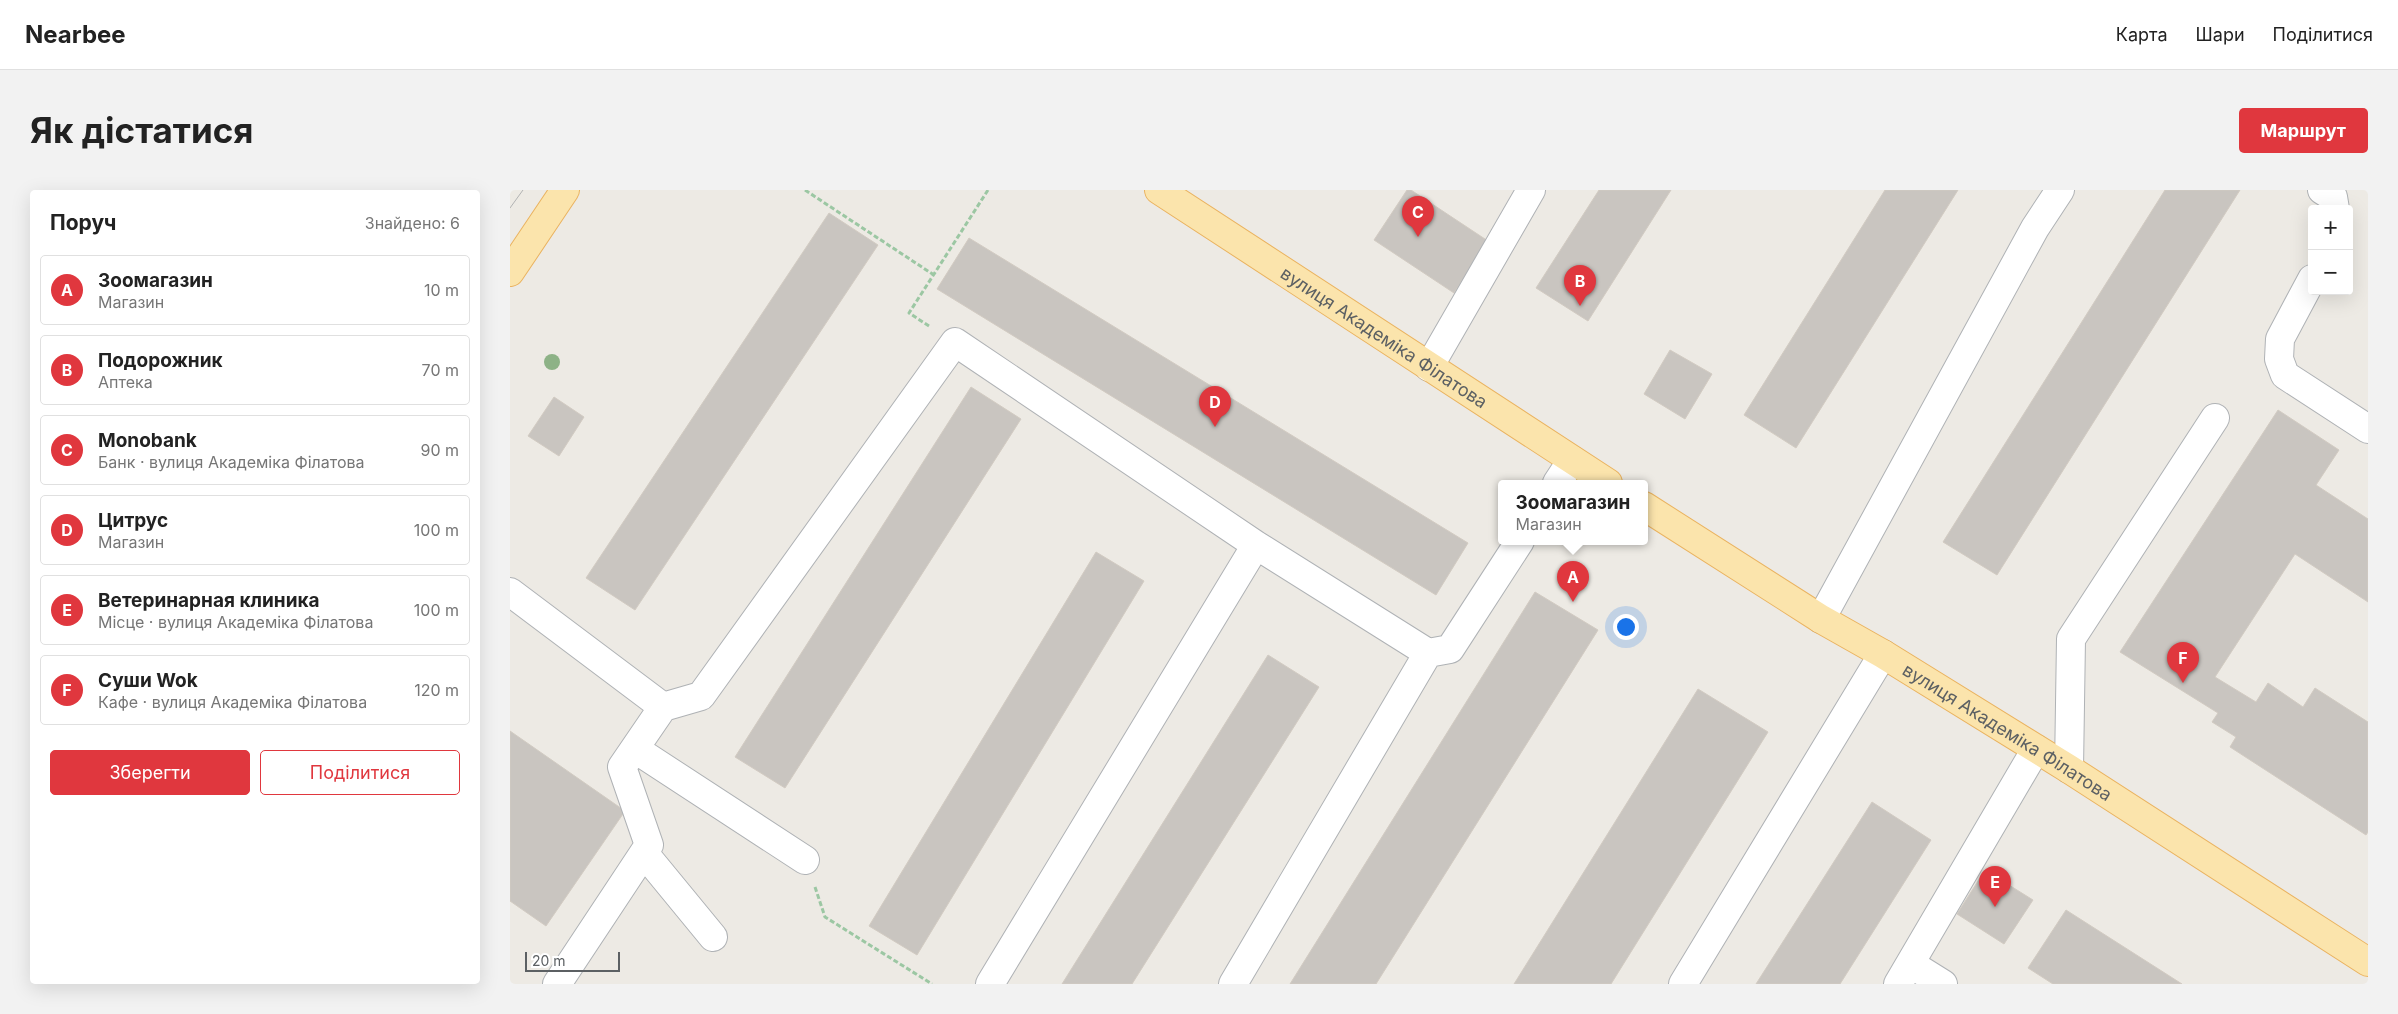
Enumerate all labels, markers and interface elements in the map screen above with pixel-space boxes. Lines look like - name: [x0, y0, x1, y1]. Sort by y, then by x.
- text: Nearbee: [25, 20, 126, 49]
- text: Карта: [2116, 24, 2168, 45]
- text: Шари: [2196, 24, 2245, 45]
- text: Поділитися: [2273, 24, 2373, 45]
- button: Маршрут: [2239, 108, 2368, 153]
- text: Як дістатися: [30, 109, 254, 151]
- pin: C: [1402, 196, 1434, 237]
- map controls: [2308, 205, 2353, 295]
- button: +: [2308, 205, 2353, 250]
- text: Поруч: [50, 210, 117, 235]
- text: Знайдено: 6: [365, 213, 460, 233]
- button: −: [2308, 250, 2353, 295]
- street label: вулиця Академіка Філатова: [1277, 262, 1492, 412]
- pin: B: [1564, 265, 1596, 306]
- text: Зоомагазин: [98, 269, 213, 292]
- text: A: [61, 280, 73, 300]
- text: 10 m: [424, 280, 459, 300]
- text: Магазин: [98, 292, 164, 312]
- text: Подорожник: [98, 349, 223, 372]
- text: B: [62, 360, 72, 380]
- text: 70 m: [422, 360, 459, 380]
- text: Аптека: [98, 372, 153, 392]
- pin: D: [1199, 386, 1231, 427]
- text: Monobank: [98, 429, 197, 452]
- text: C: [61, 440, 73, 460]
- text: 90 m: [420, 440, 459, 460]
- text: Банк · вулиця Академіка Філатова: [98, 452, 365, 472]
- popup: [1498, 480, 1648, 545]
- text: Зоомагазин: [1516, 491, 1630, 514]
- text: Цитрус: [98, 509, 168, 532]
- text: Магазин: [1516, 514, 1582, 534]
- text: D: [61, 520, 73, 540]
- text: 100 m: [414, 520, 459, 540]
- text: Магазин: [98, 532, 164, 552]
- pin: A: [1557, 561, 1589, 602]
- text: Ветеринарная клиника: [98, 589, 320, 612]
- text: E: [62, 600, 72, 620]
- text: 100 m: [414, 600, 459, 620]
- text: Місце · вулиця Академіка Філатова: [98, 612, 373, 632]
- your location: [1613, 614, 1639, 640]
- pin: F: [2167, 642, 2199, 683]
- street label: вулиця Академіка Філатова: [1899, 659, 2116, 805]
- text: Суши Wok: [98, 669, 198, 692]
- text: F: [62, 680, 72, 700]
- text: 120 m: [414, 680, 459, 700]
- text: Кафе · вулиця Академіка Філатова: [98, 692, 367, 712]
- button: Зберегти: [50, 750, 250, 795]
- button: Поділитися: [260, 750, 460, 795]
- pin: E: [1979, 866, 2011, 907]
- scale bar: [525, 949, 620, 972]
- text: 20 m: [532, 952, 566, 969]

